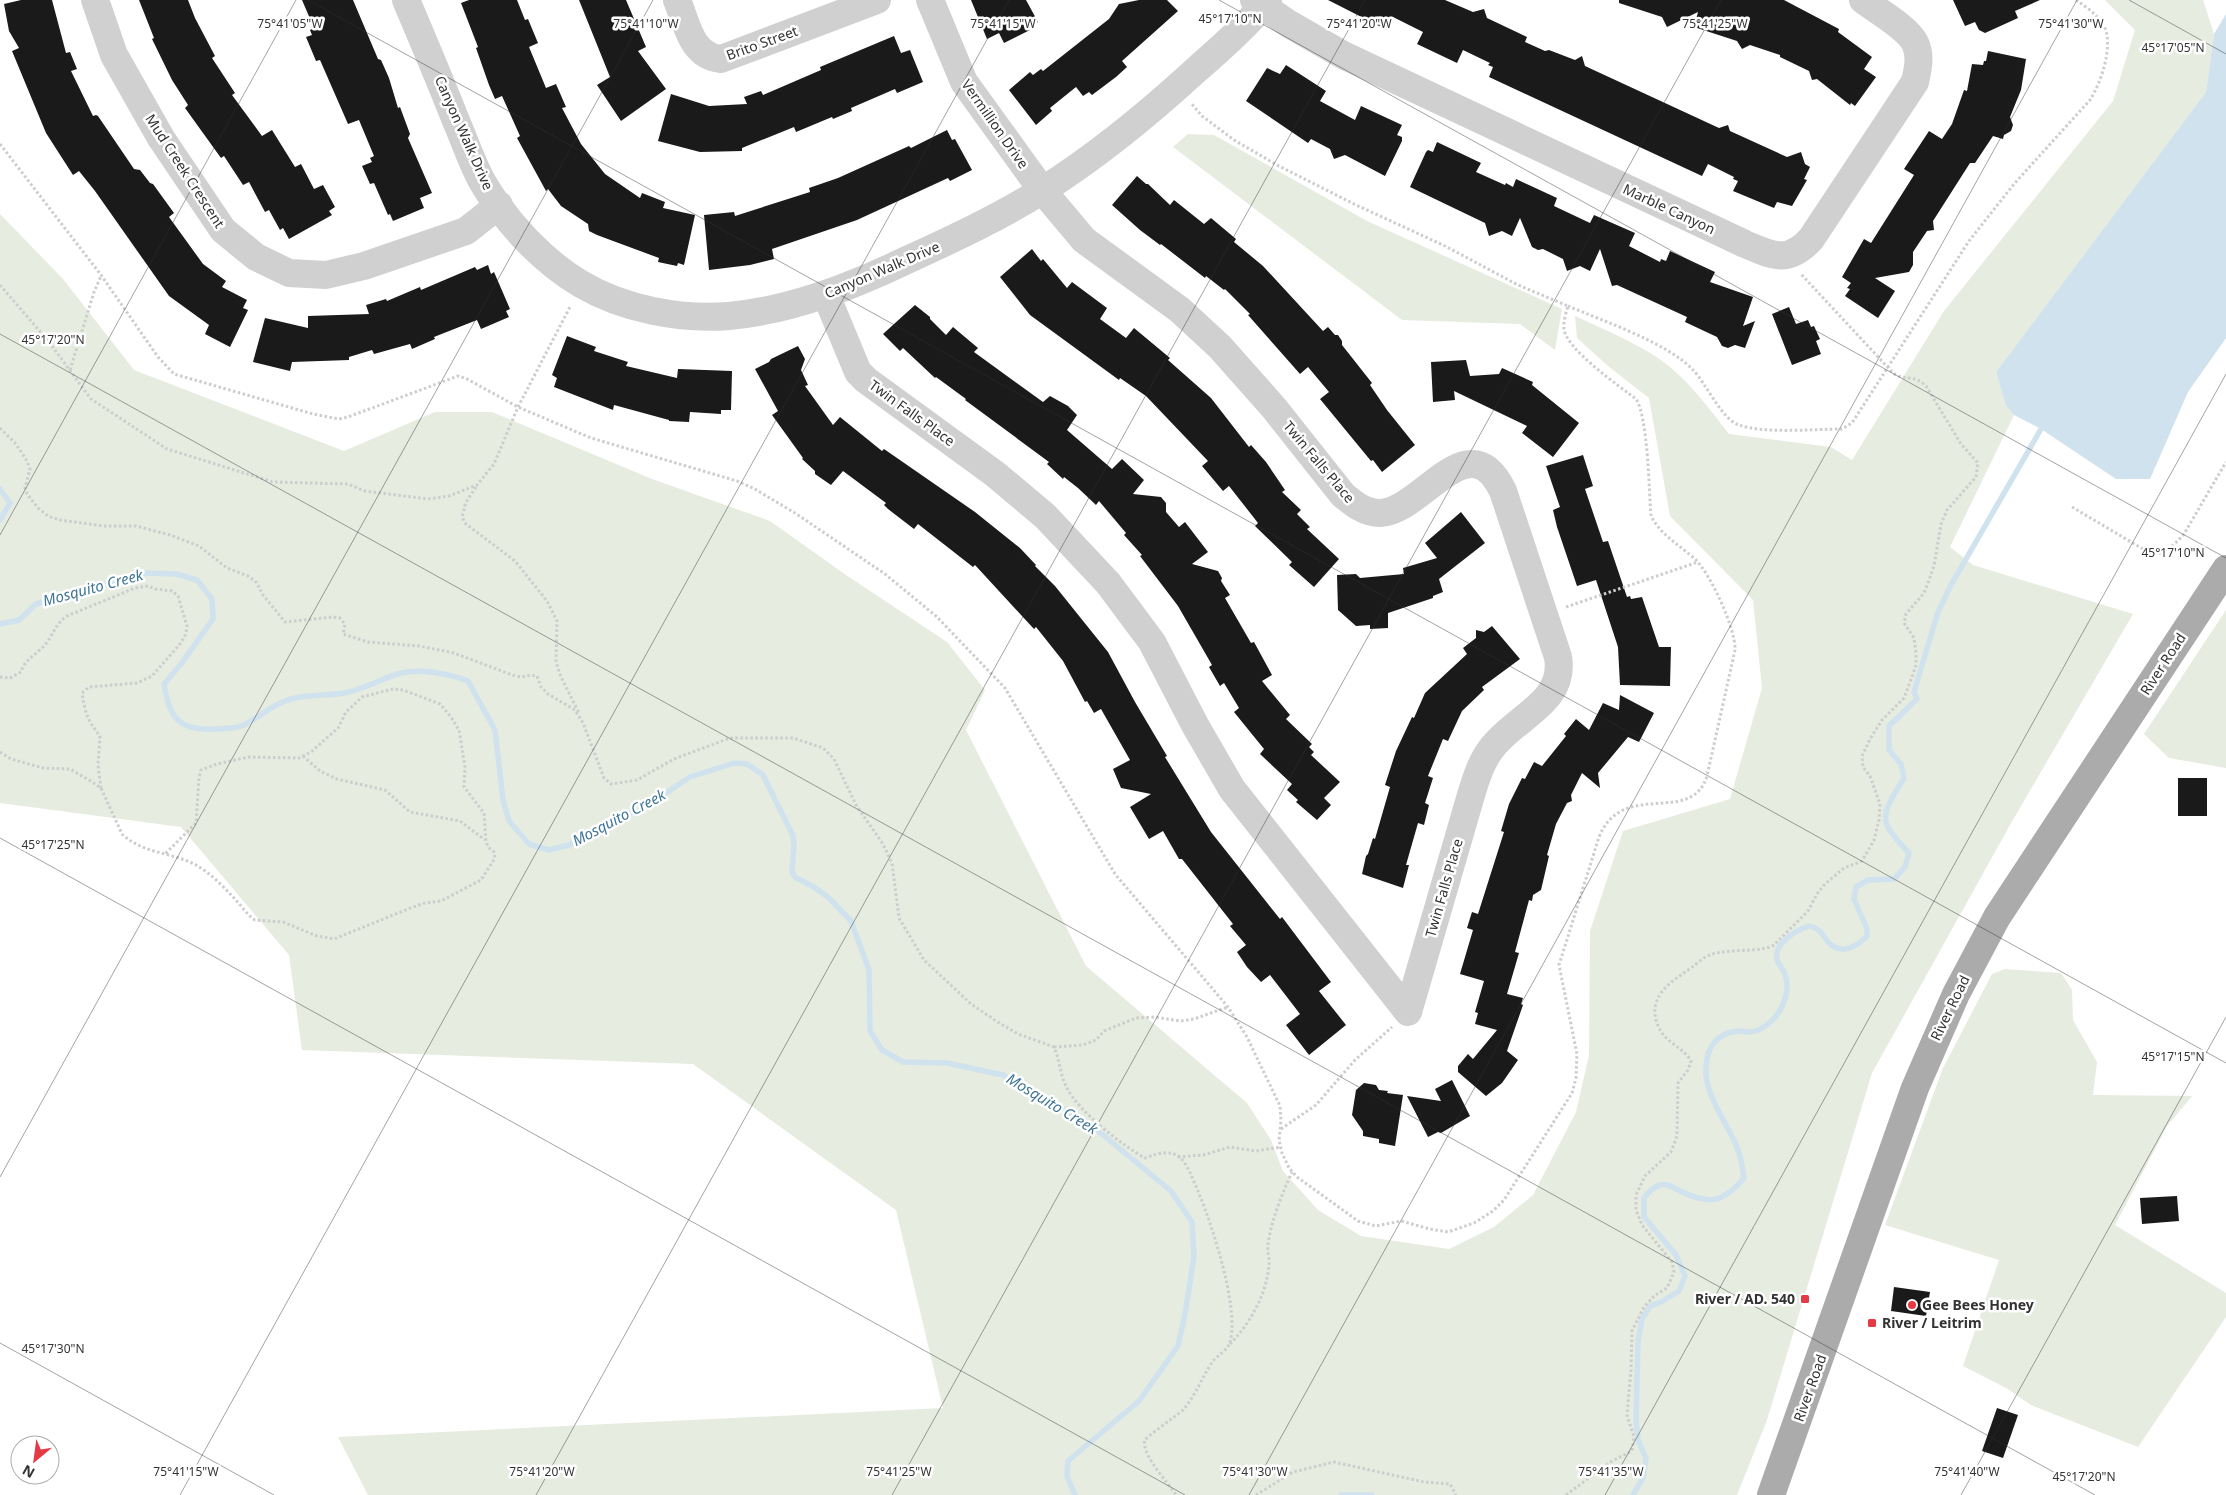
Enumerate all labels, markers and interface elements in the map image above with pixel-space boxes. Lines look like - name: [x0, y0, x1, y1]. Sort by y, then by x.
- text: 45°17'10"N: [1198, 10, 1262, 27]
- text: 75°41'05"W: [257, 15, 323, 32]
- text: 75°41'10"W: [613, 15, 679, 32]
- text: 75°41'15"W: [970, 15, 1036, 32]
- text: 75°41'20"W: [1326, 15, 1392, 32]
- text: 75°41'25"W: [1682, 15, 1748, 32]
- text: 75°41'30"W: [2038, 15, 2104, 32]
- street label: Brito Street: [723, 21, 800, 64]
- text: 45°17'05"N: [2141, 39, 2205, 56]
- street label: Canyon Walk Drive: [431, 73, 498, 193]
- street label: Vermillion Drive: [958, 75, 1033, 172]
- street label: Mud Creek Crescent: [141, 110, 229, 231]
- street label: Marble Canyon: [1620, 179, 1718, 238]
- street label: Canyon Walk Drive: [821, 237, 942, 302]
- text: 45°17'20"N: [21, 331, 85, 348]
- street label: Twin Falls Place: [866, 375, 959, 450]
- street label: Twin Falls Place: [1279, 417, 1359, 507]
- text: 45°17'10"N: [2141, 544, 2205, 561]
- water label: Mosquito Creek: [40, 564, 146, 610]
- street label: River Road: [2135, 629, 2190, 698]
- water label: Mosquito Creek: [568, 784, 669, 850]
- text: 45°17'25"N: [21, 836, 85, 853]
- street label: Twin Falls Place: [1420, 836, 1467, 939]
- street label: River Road: [1926, 972, 1974, 1044]
- text: 45°17'15"N: [2141, 1048, 2205, 1065]
- water label: Mosquito Creek: [1003, 1068, 1102, 1139]
- place label: River / AD. 540: [1695, 1289, 1795, 1308]
- marker: River / AD. 540: [1799, 1293, 1811, 1305]
- place label: Gee Bees Honey: [1922, 1295, 2034, 1314]
- marker: Gee Bees Honey: [1906, 1299, 1918, 1311]
- place label: River / Leitrim: [1882, 1313, 1982, 1332]
- marker: River / Leitrim: [1866, 1317, 1878, 1329]
- text: 45°17'30"N: [21, 1340, 85, 1357]
- street label: River Road: [1789, 1351, 1830, 1424]
- north arrow: [10, 1435, 60, 1485]
- text: N: [19, 1461, 38, 1483]
- text: 75°41'15"W: [153, 1463, 219, 1480]
- text: 75°41'20"W: [509, 1463, 575, 1480]
- text: 75°41'25"W: [866, 1463, 932, 1480]
- text: 75°41'30"W: [1222, 1463, 1288, 1480]
- text: 75°41'35"W: [1578, 1463, 1644, 1480]
- text: 75°41'40"W: [1934, 1463, 2000, 1480]
- text: 45°17'20"N: [2052, 1468, 2116, 1485]

